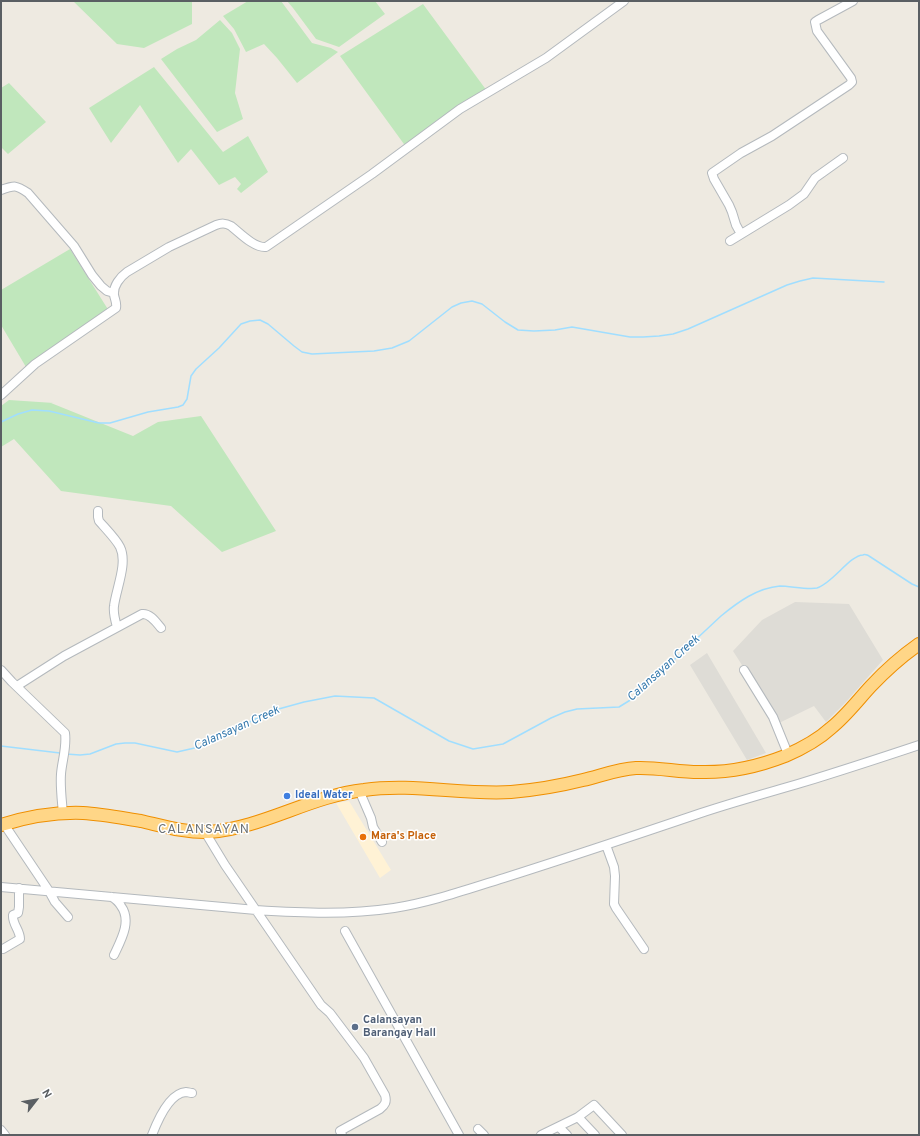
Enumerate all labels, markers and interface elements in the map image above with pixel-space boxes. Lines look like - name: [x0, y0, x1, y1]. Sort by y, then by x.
- water label: Calansayan Creek: [625, 633, 703, 705]
- water label: Calansayan Creek: [192, 704, 282, 754]
- place label: Ideal Water: [295, 789, 353, 803]
- marker: Ideal Water: [282, 791, 292, 801]
- district label: CALANSAYAN: [158, 822, 250, 838]
- place label: Mara's Place: [371, 830, 436, 844]
- marker: Mara's Place: [358, 832, 368, 842]
- place label: Calansayan Barangay Hall: [363, 1014, 436, 1040]
- marker: Calansayan Barangay Hall: [350, 1022, 360, 1032]
- north arrow: [16, 1080, 56, 1120]
- text: N: [38, 1087, 54, 1101]

